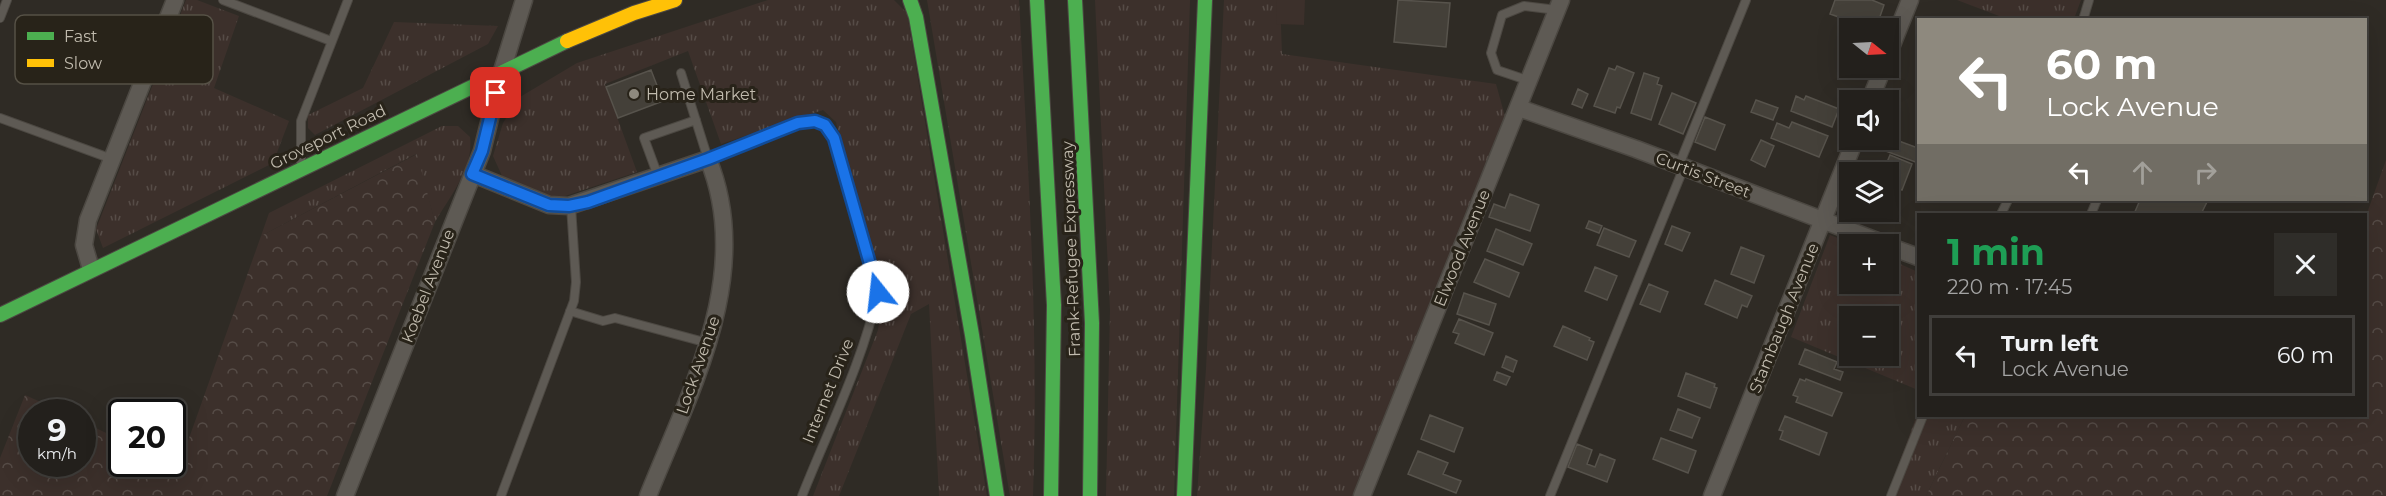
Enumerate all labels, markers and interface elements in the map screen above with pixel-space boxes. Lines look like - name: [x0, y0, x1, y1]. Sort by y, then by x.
- legend: [15, 15, 213, 84]
- north arrow: [1839, 18, 1899, 78]
- map controls: [1839, 18, 1899, 366]
- text: Fast: [64, 27, 98, 46]
- text: 60 m: [2046, 38, 2157, 90]
- icon: left: [1947, 42, 2025, 120]
- text: Slow: [64, 54, 102, 73]
- pin: [470, 67, 521, 118]
- icon: arrive: [479, 76, 512, 109]
- place label: Home Market: [646, 85, 757, 104]
- marker: Home Market: [627, 87, 641, 101]
- button: sound: [1839, 90, 1899, 150]
- text: Lock Avenue: [2046, 90, 2219, 123]
- street label: Groveport Road: [267, 101, 389, 173]
- street label: Frank-Refugee Expressway: [1058, 140, 1084, 357]
- street label: Curtis Street: [1653, 148, 1753, 202]
- icon: left: [2063, 156, 2096, 189]
- icon: ahead: [2126, 156, 2159, 189]
- icon: right: [2189, 156, 2222, 189]
- button: layers: [1839, 162, 1899, 222]
- street label: Elwood Avenue: [1430, 187, 1494, 309]
- street label: Koebel Avenue: [398, 227, 458, 345]
- text: 1 min: [1947, 230, 2045, 274]
- button: close: [2274, 233, 2337, 296]
- button: +: [1839, 234, 1899, 294]
- street label: Stambaugh Avenue: [1745, 240, 1823, 396]
- position arrow: [846, 260, 910, 324]
- text: 220 m · 17:45: [1947, 275, 2072, 299]
- button: −: [1839, 306, 1899, 366]
- street label: Lock Avenue: [672, 314, 724, 416]
- text: Turn left: [2001, 330, 2099, 357]
- street label: Internet Drive: [798, 336, 858, 446]
- icon: left: [1950, 339, 1983, 372]
- text: 60 m: [2277, 342, 2334, 369]
- text: Lock Avenue: [2001, 357, 2129, 381]
- speed limit sign: 20: [108, 399, 186, 477]
- text: 9: [47, 412, 67, 449]
- text: km/h: [37, 444, 77, 463]

